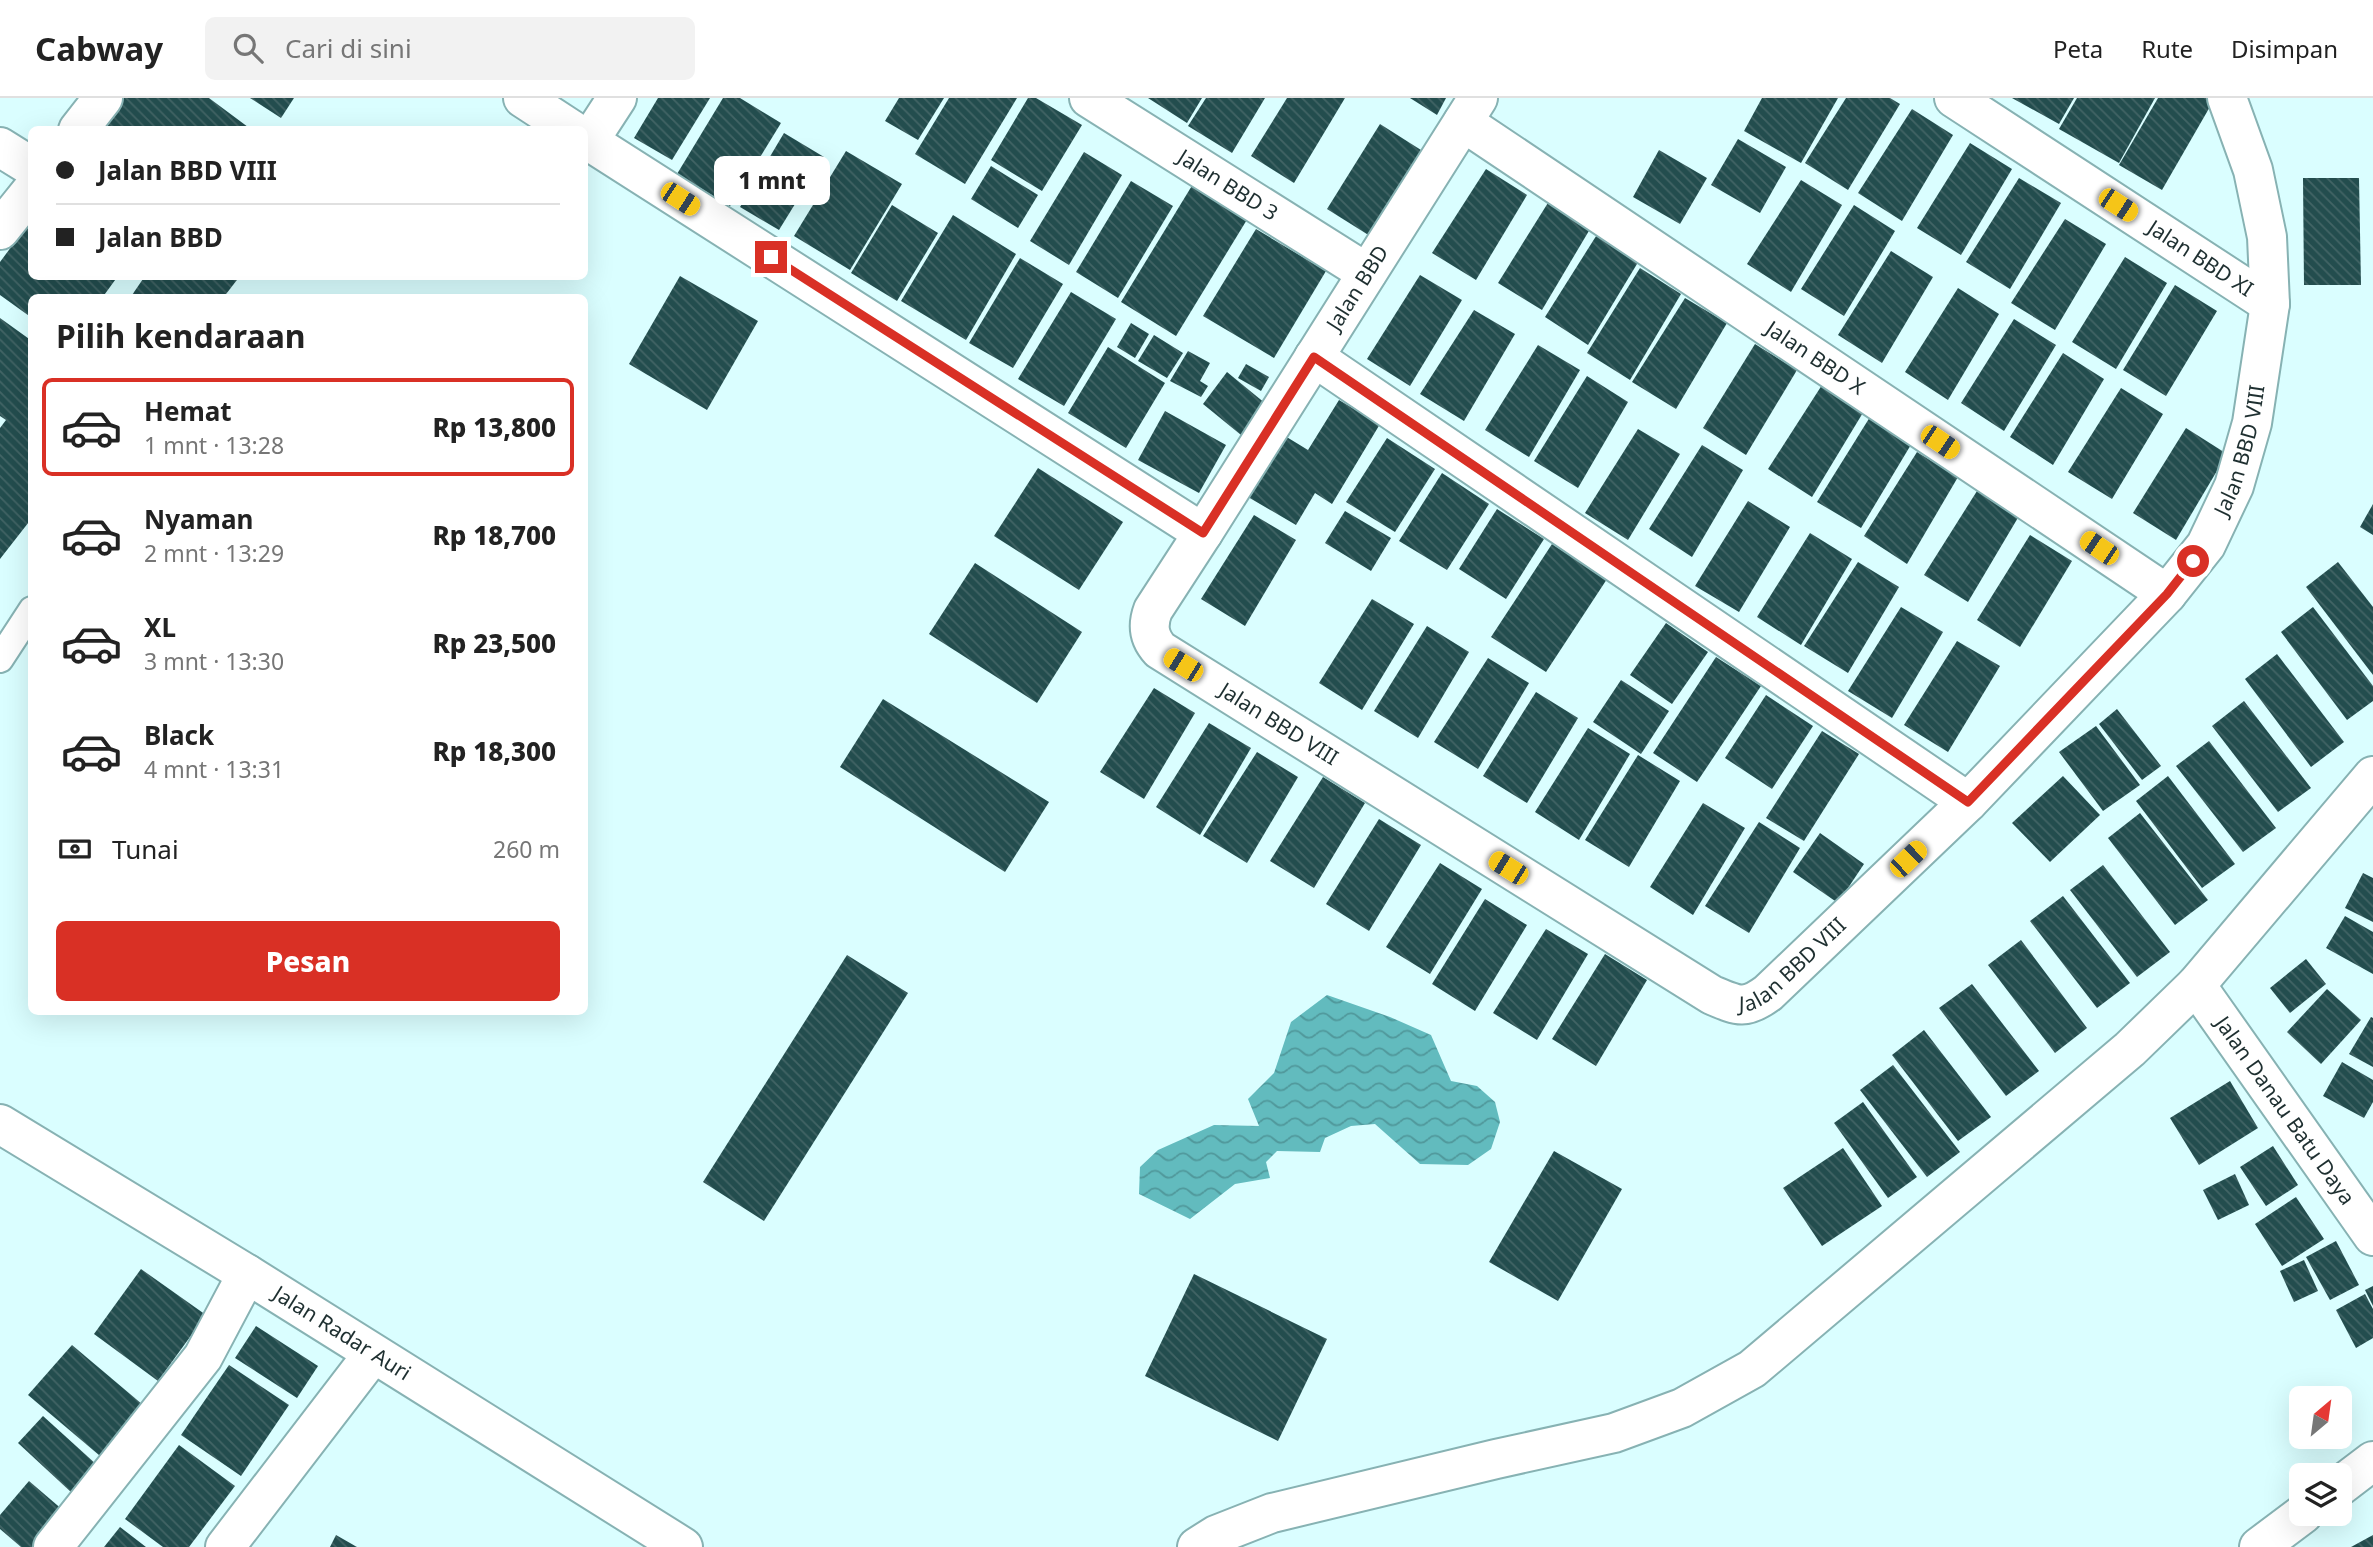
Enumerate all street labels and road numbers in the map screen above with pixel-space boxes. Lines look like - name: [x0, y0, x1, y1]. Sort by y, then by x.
- street label: Jalan BBD 3: [1171, 141, 1284, 227]
- street label: Jalan BBD XI: [2141, 212, 2259, 302]
- street label: Jalan BBD: [1318, 240, 1394, 337]
- street label: Jalan BBD X: [1759, 313, 1871, 401]
- street label: Jalan BBD VIII: [2206, 383, 2271, 522]
- street label: Jalan BBD VIII: [1213, 675, 1344, 771]
- street label: Jalan BBD VIII: [1737, 911, 1852, 1018]
- street label: Jalan Danau Batu Daya: [2208, 1009, 2362, 1210]
- street label: Jalan Radar Auri: [267, 1278, 417, 1386]

